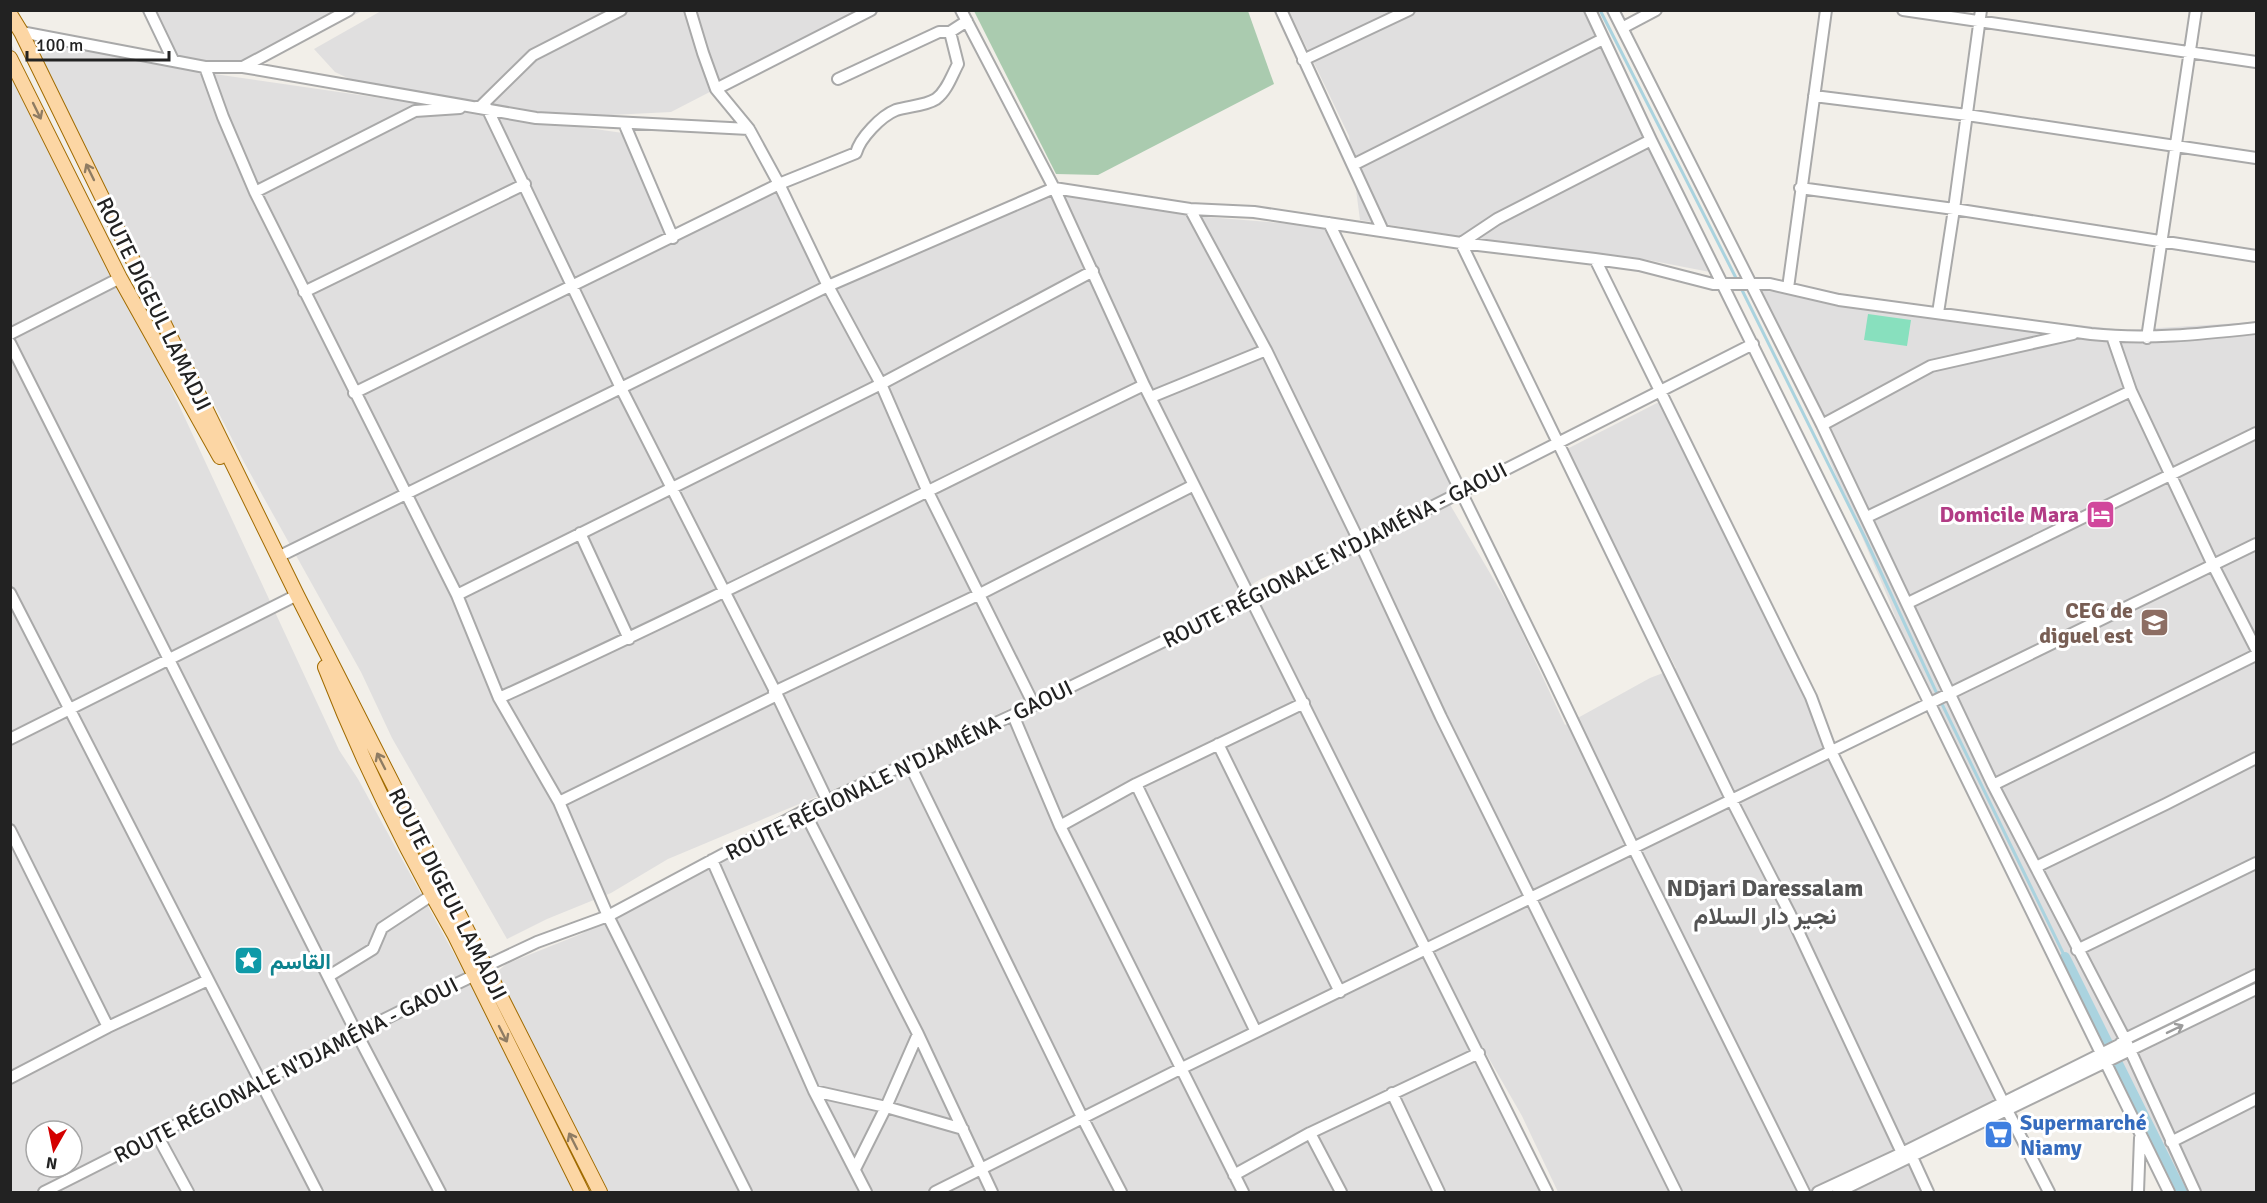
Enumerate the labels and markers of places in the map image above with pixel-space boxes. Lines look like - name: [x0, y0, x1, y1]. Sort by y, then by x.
- hotel icon: Domicile Mara: [2084, 498, 2116, 530]
- place label: Domicile Mara: [1939, 501, 2079, 528]
- place label: CEG de diguel est: [2039, 597, 2133, 649]
- school or university icon: CEG de diguel est: [2138, 607, 2170, 639]
- place icon: القاسم: [233, 945, 265, 977]
- place label: القاسم: [270, 948, 331, 976]
- place label: Supermarché Niamy: [2020, 1109, 2147, 1161]
- supermarket icon: Supermarché Niamy: [1983, 1119, 2015, 1151]

